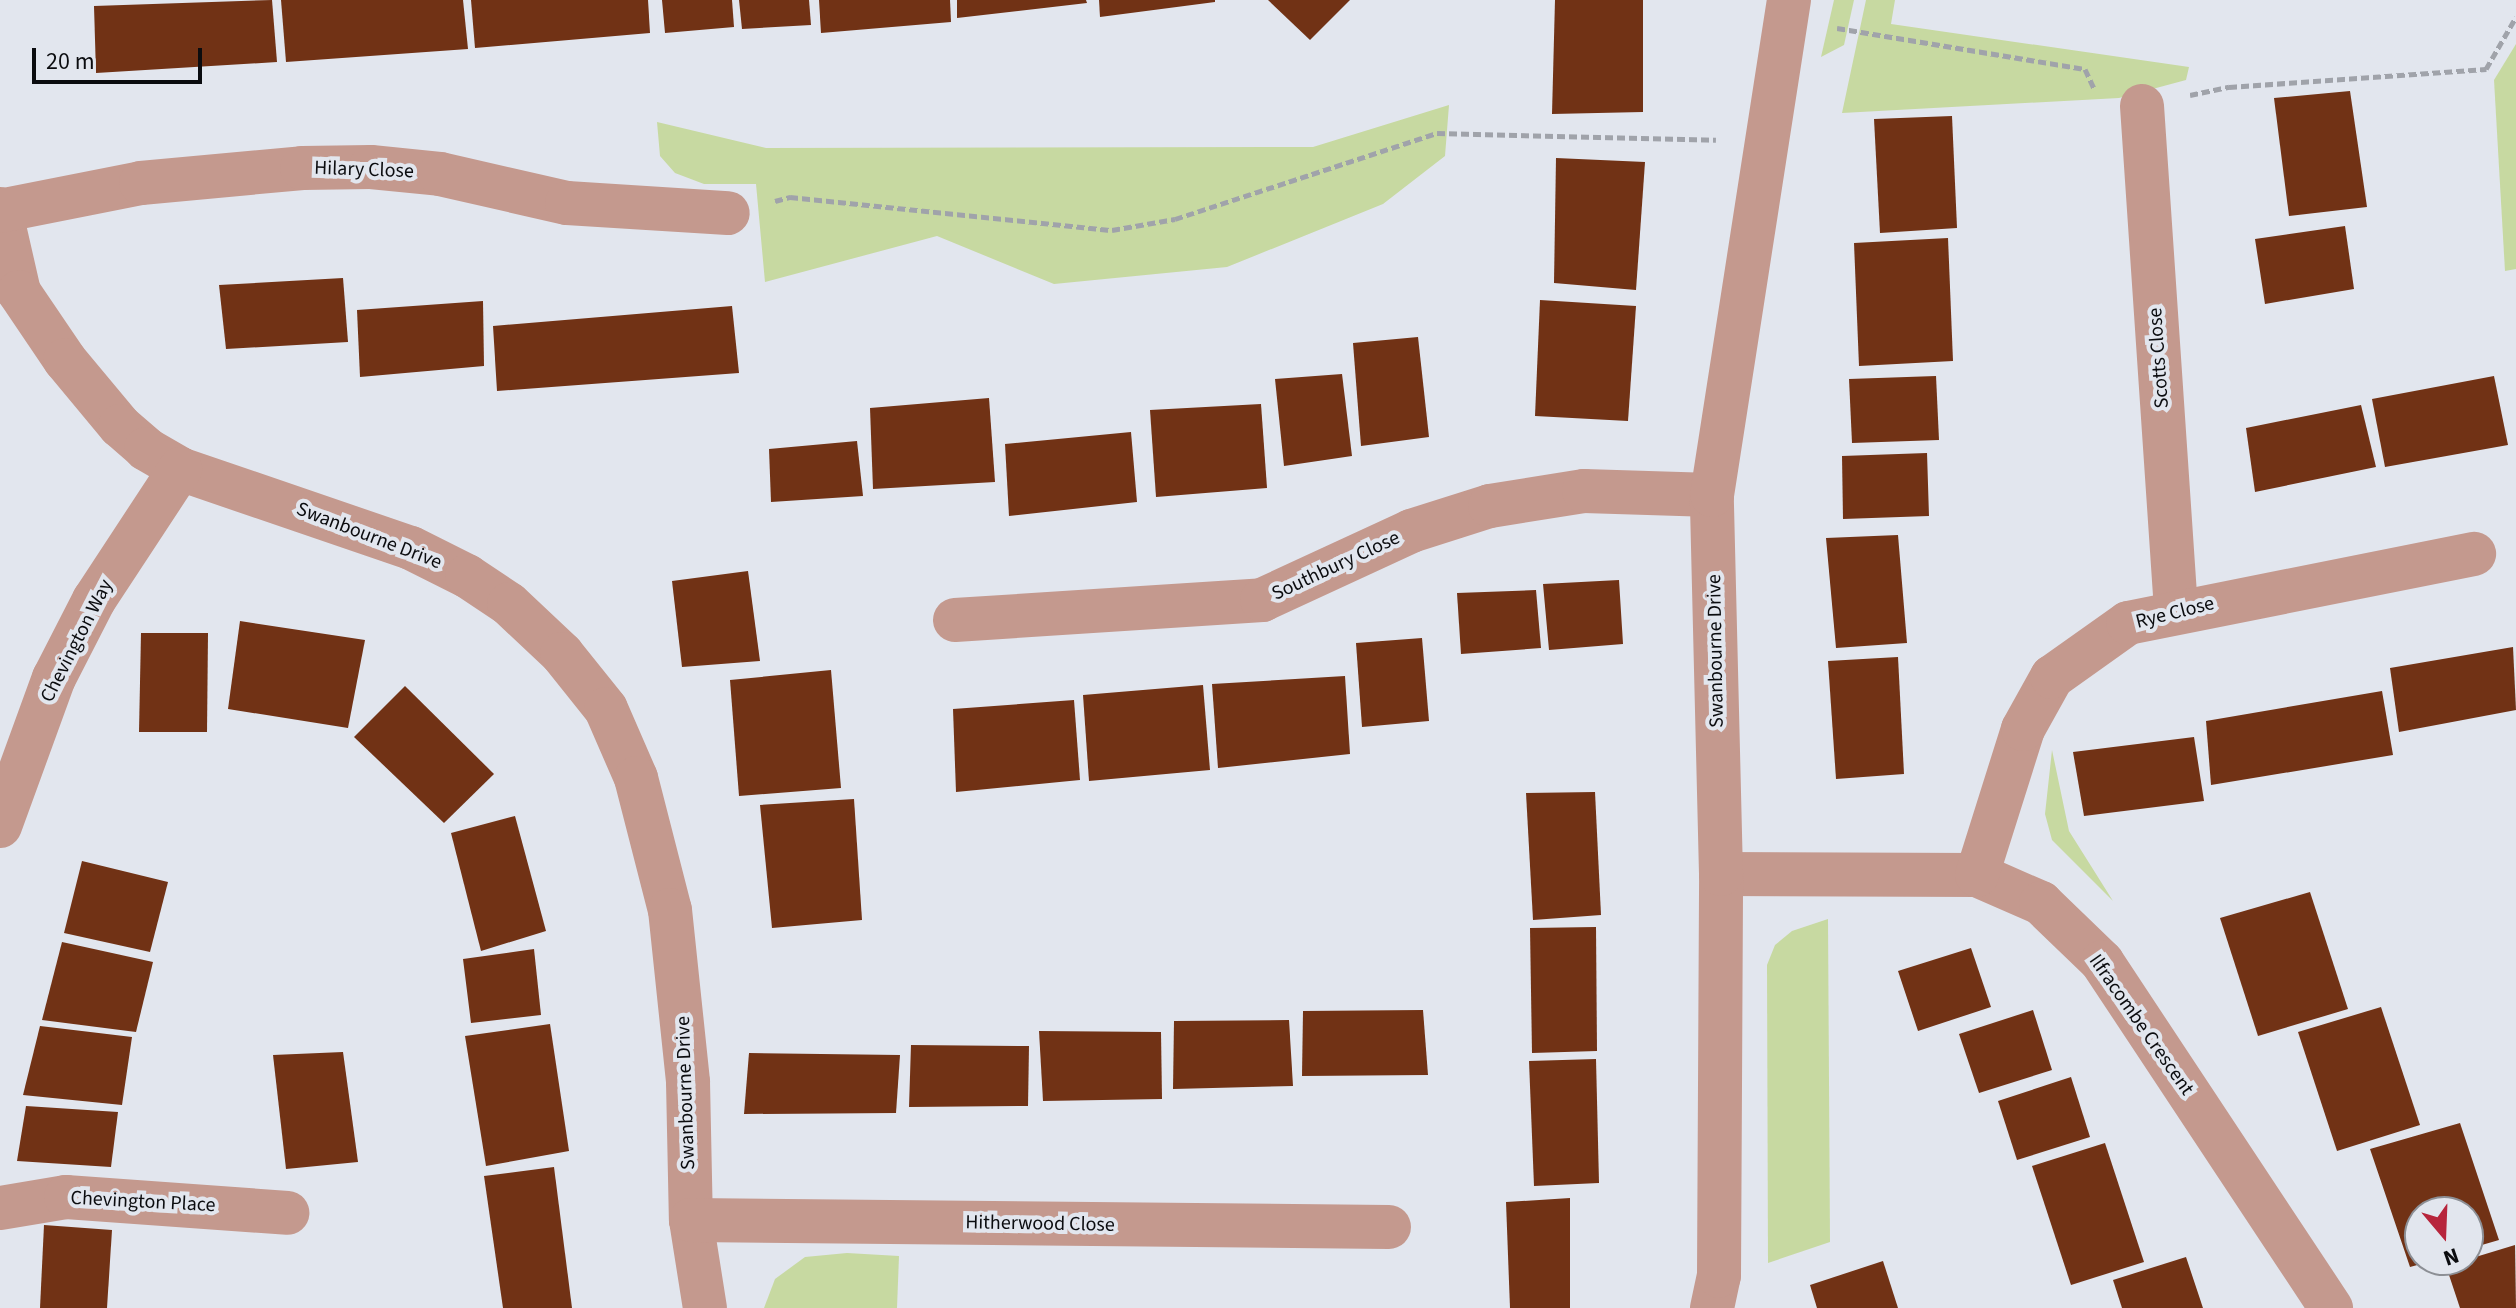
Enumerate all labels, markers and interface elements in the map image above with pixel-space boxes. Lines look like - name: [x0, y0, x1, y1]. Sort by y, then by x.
- scale bar: [36, 32, 206, 82]
- text: 20 m: [46, 44, 95, 79]
- street label: Hilary Close: [314, 156, 414, 184]
- street label: Scotts Close: [2144, 307, 2174, 409]
- street label: Swanbourne Drive: [293, 497, 445, 575]
- street label: Southbury Close: [1268, 526, 1404, 606]
- street label: Swanbourne Drive: [1703, 574, 1729, 728]
- street label: Chevington Way: [36, 576, 118, 706]
- street label: Rye Close: [2133, 592, 2217, 634]
- street label: Ilfracombe Crescent: [2083, 950, 2199, 1100]
- street label: Swanbourne Drive: [671, 1016, 701, 1170]
- street label: Chevington Place: [70, 1186, 216, 1218]
- north arrow: [2404, 1196, 2484, 1276]
- street label: Hitherwood Close: [965, 1211, 1115, 1237]
- text: N: [2439, 1239, 2463, 1274]

